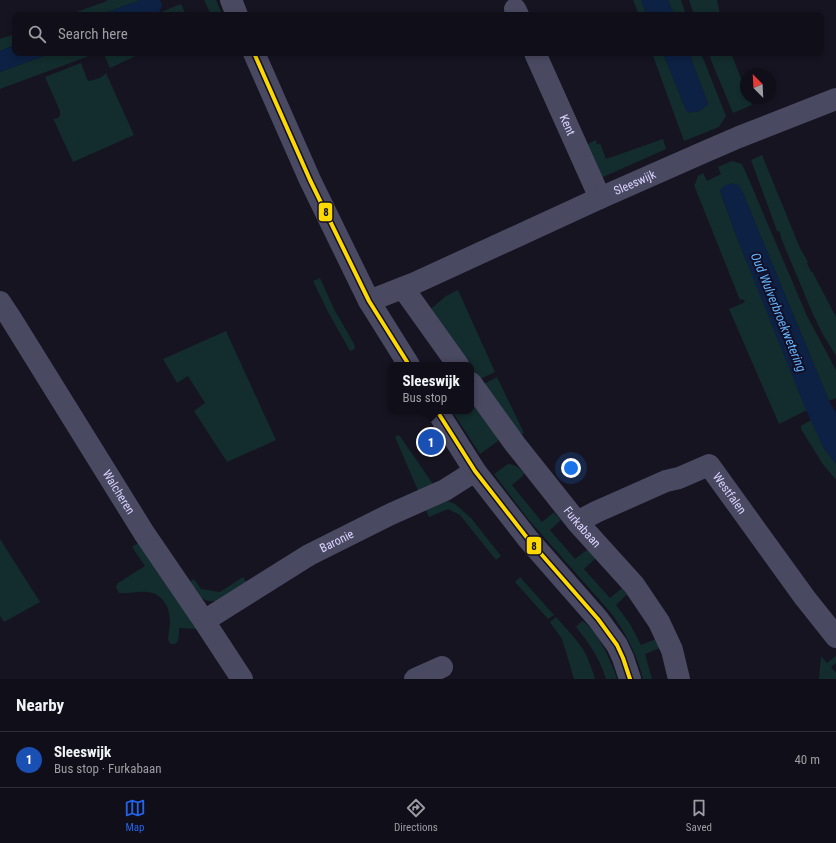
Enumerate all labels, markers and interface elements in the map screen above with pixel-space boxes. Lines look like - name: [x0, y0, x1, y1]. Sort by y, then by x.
- search box: [12, 12, 824, 56]
- icon: search: [26, 23, 48, 45]
- text: Search here: [58, 25, 128, 43]
- north arrow: [740, 68, 776, 104]
- street label: Kent: [557, 112, 578, 138]
- street label: Sleeswijk: [612, 167, 658, 198]
- line badge: 8: [318, 202, 333, 222]
- text: 8: [323, 206, 329, 219]
- water label: Oud Wulverbroekwetering: [748, 250, 809, 374]
- popup: [388, 362, 474, 414]
- text: Sleeswijk: [402, 372, 460, 390]
- text: Bus stop: [402, 390, 447, 405]
- pin: 1: [418, 427, 444, 457]
- your location: [561, 458, 581, 478]
- street label: Walcheren: [100, 467, 138, 517]
- street label: Westfalen: [710, 470, 749, 517]
- street label: Furkabaan: [561, 504, 604, 551]
- street label: Baronie: [317, 527, 356, 555]
- line badge: 8: [526, 536, 542, 555]
- text: 8: [531, 540, 537, 553]
- text: Nearby: [16, 695, 64, 715]
- text: Sleeswijk: [54, 743, 111, 761]
- text: 1: [26, 752, 32, 767]
- text: 40 m: [794, 752, 820, 767]
- text: Bus stop · Furkabaan: [54, 761, 162, 776]
- tab: Map: [124, 797, 146, 834]
- tab: Directions: [394, 797, 438, 834]
- tab: Saved: [686, 797, 712, 834]

